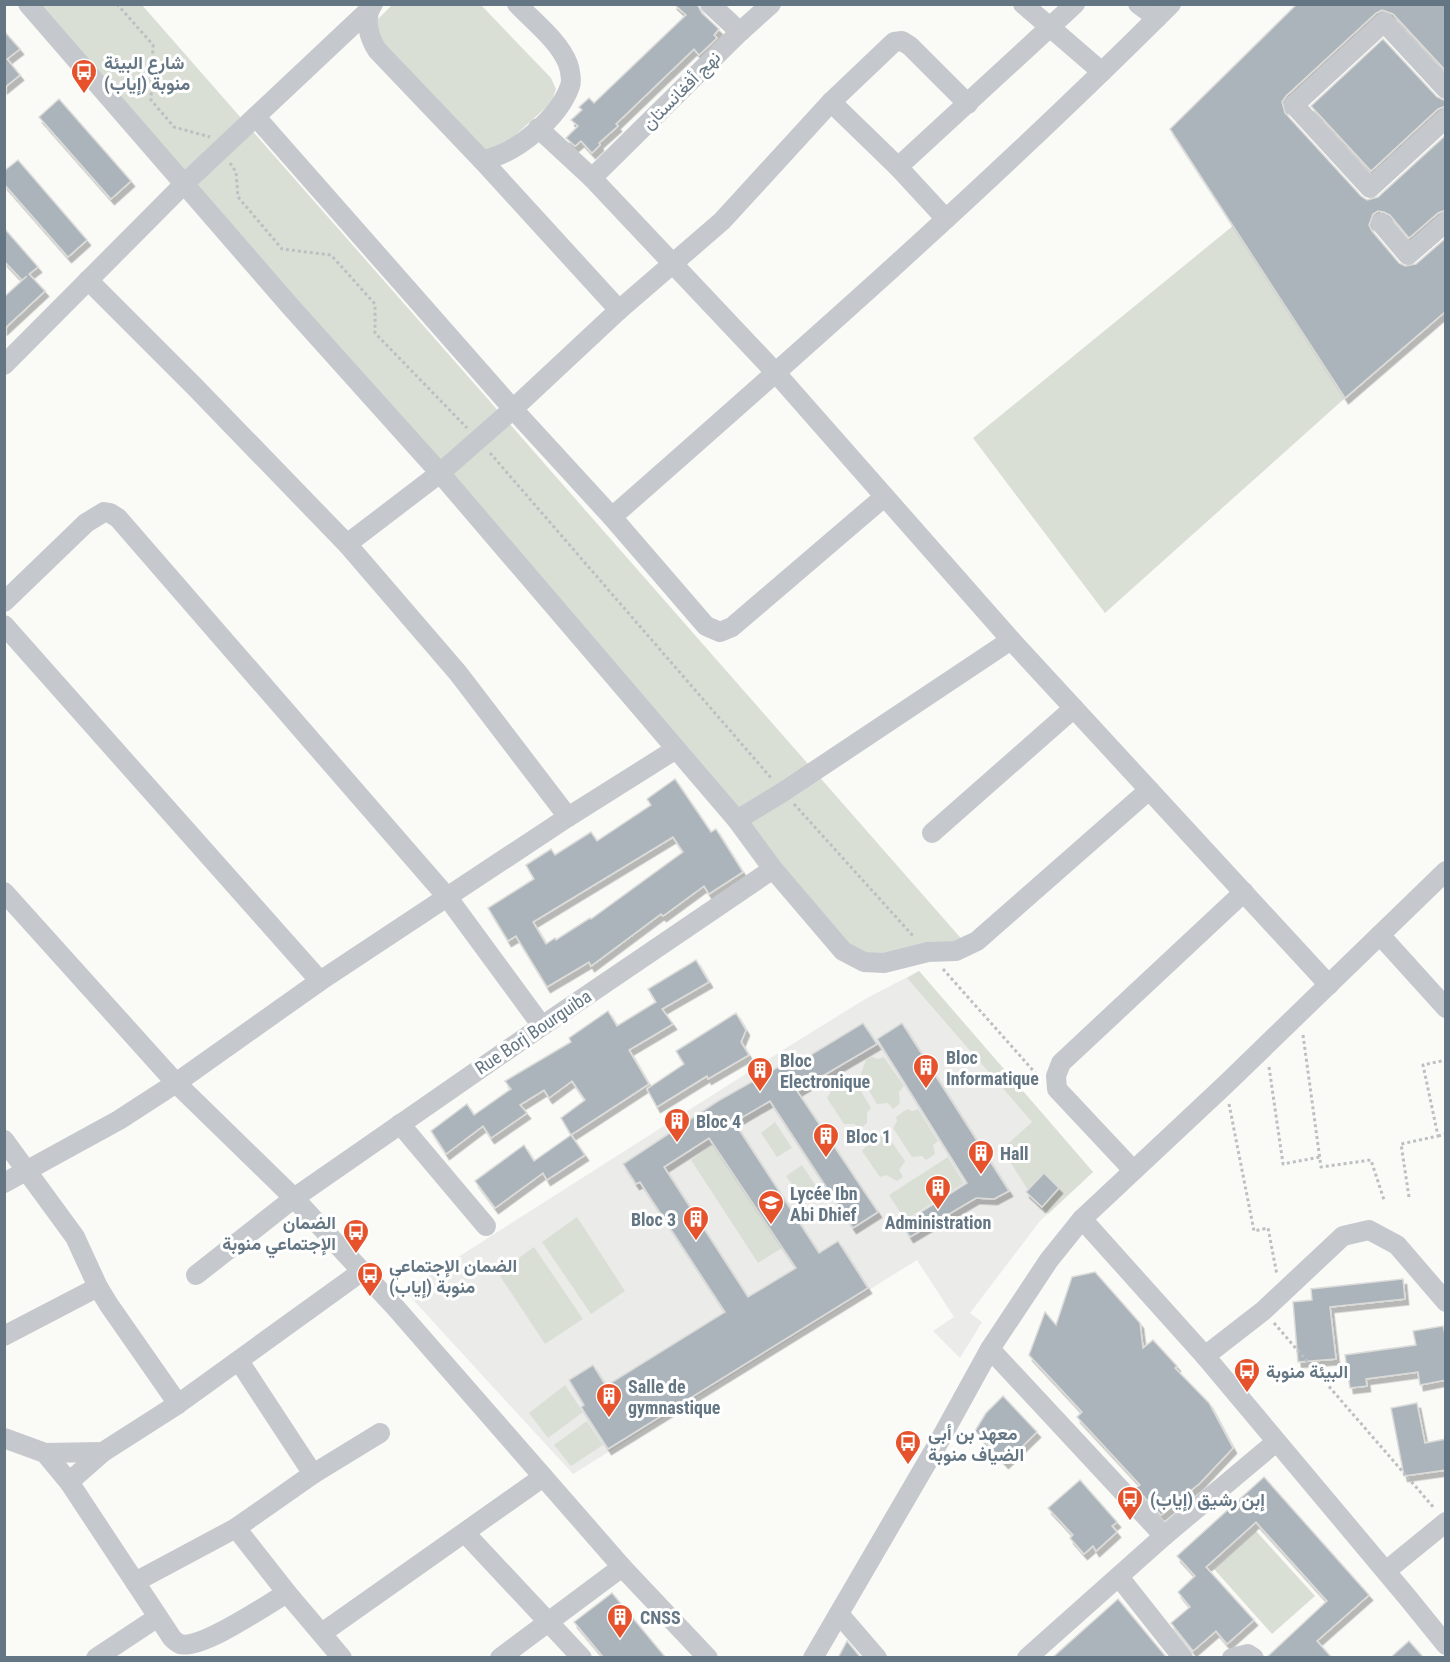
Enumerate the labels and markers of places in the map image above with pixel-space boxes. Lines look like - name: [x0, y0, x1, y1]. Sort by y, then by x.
- place label: شارع البيئة منوبة (إياب): [104, 52, 191, 96]
- bus stop icon: شارع البيئة منوبة (إياب): [69, 57, 99, 95]
- place label: Bloc Informatique: [946, 1047, 1039, 1089]
- place label: Bloc Electronique: [780, 1050, 871, 1092]
- building icon: Bloc Informatique: [911, 1052, 941, 1090]
- building icon: Bloc Electronique: [745, 1055, 775, 1093]
- building icon: Bloc 4: [662, 1106, 692, 1144]
- place label: Bloc 4: [696, 1111, 741, 1132]
- building icon: Bloc 1: [811, 1121, 841, 1159]
- place label: Bloc 1: [846, 1126, 891, 1147]
- building icon: Hall: [966, 1138, 996, 1176]
- place label: Hall: [1000, 1143, 1029, 1164]
- building icon: Administration: [923, 1173, 953, 1211]
- place label: Lycée Ibn Abi Dhief: [790, 1183, 858, 1225]
- school or university icon: Lycée Ibn Abi Dhief: [756, 1188, 786, 1226]
- building icon: Bloc 3: [681, 1204, 711, 1242]
- place label: Bloc 3: [631, 1209, 676, 1230]
- place label: الضمان الإجتماعي منوبة: [222, 1212, 336, 1259]
- place label: Administration: [885, 1212, 991, 1233]
- bus stop icon: الضمان الإجتماعي منوبة: [341, 1217, 371, 1255]
- place label: الضمان الإجتماعي منوبة (إياب): [389, 1255, 517, 1299]
- bus stop icon: الضمان الإجتماعي منوبة (إياب): [355, 1260, 385, 1298]
- bus stop icon: البيئة منوبة: [1232, 1356, 1262, 1394]
- place label: البيئة منوبة: [1266, 1361, 1348, 1383]
- place label: Salle de gymnastique: [628, 1376, 721, 1418]
- building icon: Salle de gymnastique: [594, 1381, 624, 1419]
- place label: معهد بن أبي الضياف منوبة: [928, 1423, 1024, 1466]
- bus stop icon: معهد بن أبي الضياف منوبة: [893, 1428, 923, 1466]
- bus stop icon: إبن رشيق (إياب): [1115, 1484, 1145, 1522]
- place label: إبن رشيق (إياب): [1150, 1489, 1265, 1512]
- building icon: CNSS: [605, 1602, 635, 1640]
- place label: CNSS: [640, 1607, 681, 1628]

